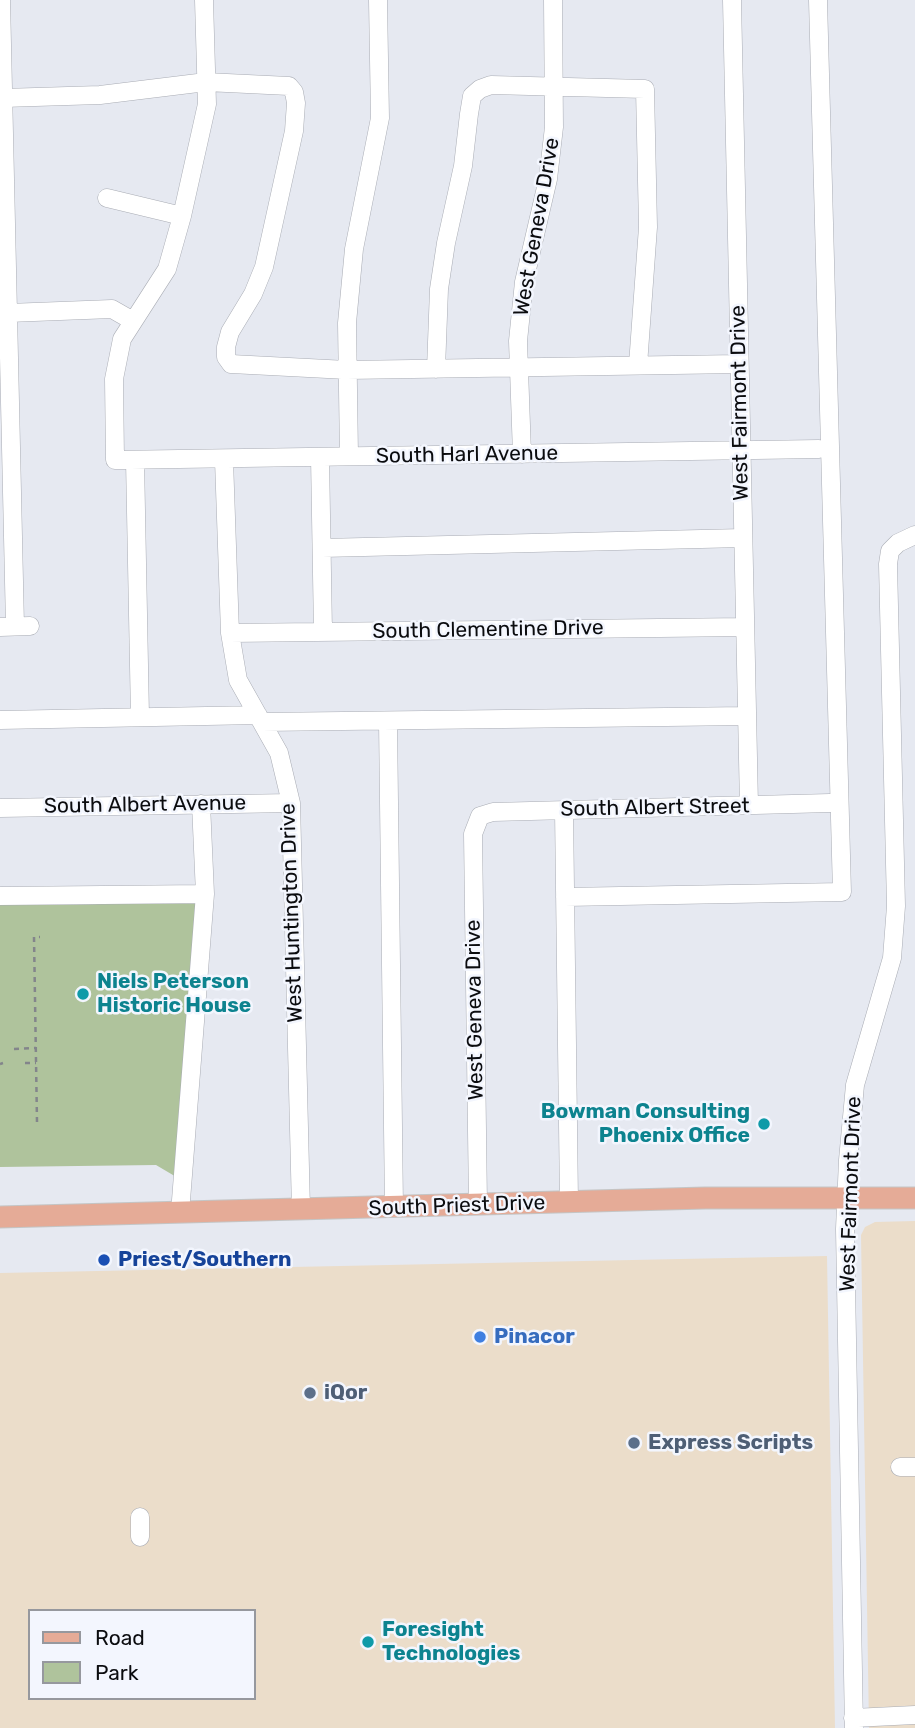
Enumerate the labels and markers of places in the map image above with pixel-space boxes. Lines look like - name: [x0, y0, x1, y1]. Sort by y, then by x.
- place label: Niels Peterson Historic House: [97, 969, 251, 1019]
- marker: Niels Peterson Historic House: [75, 986, 91, 1002]
- place label: Bowman Consulting Phoenix Office: [541, 1099, 750, 1149]
- marker: Bowman Consulting Phoenix Office: [756, 1116, 772, 1132]
- place label: Priest/Southern: [118, 1247, 292, 1273]
- marker: Priest/Southern: [96, 1252, 112, 1268]
- place label: Pinacor: [494, 1324, 575, 1350]
- marker: Pinacor: [472, 1329, 488, 1345]
- place label: iQor: [324, 1380, 367, 1406]
- marker: iQor: [302, 1385, 318, 1401]
- place label: Express Scripts: [648, 1430, 813, 1456]
- marker: Express Scripts: [626, 1435, 642, 1451]
- place label: Foresight Technologies: [382, 1617, 520, 1667]
- marker: Foresight Technologies: [360, 1634, 376, 1650]

